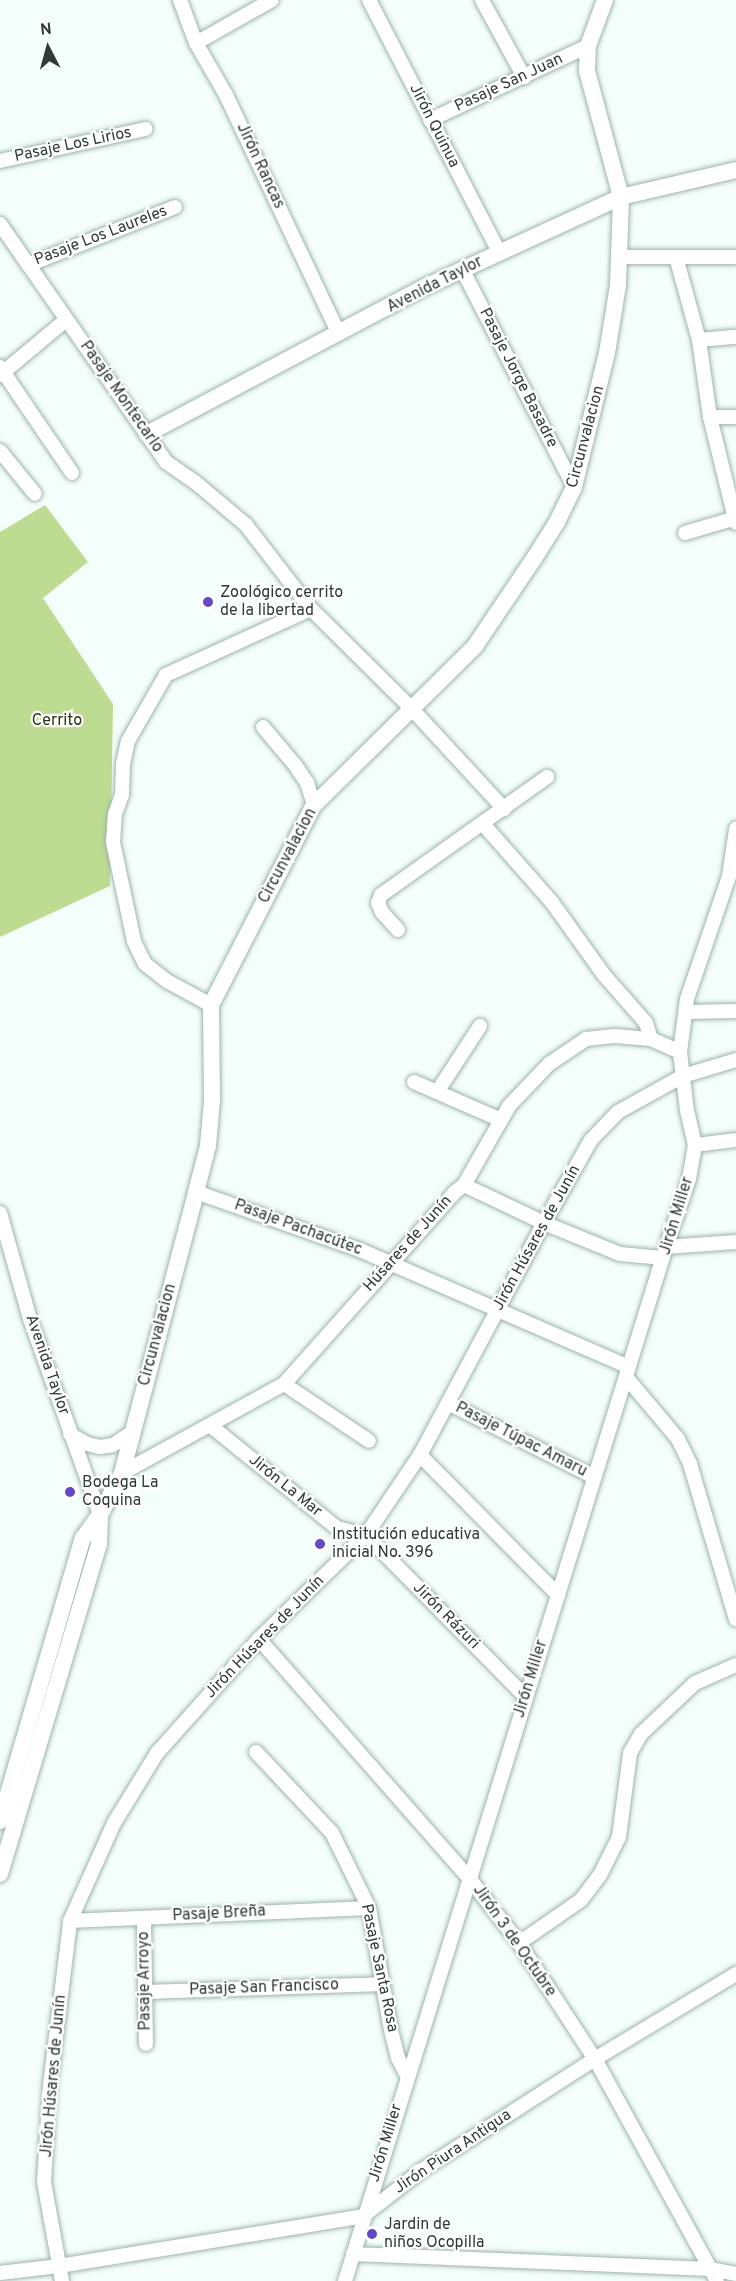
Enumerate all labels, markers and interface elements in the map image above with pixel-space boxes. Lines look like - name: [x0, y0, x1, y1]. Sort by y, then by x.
- north arrow: [18, 18, 78, 78]
- text: N: [39, 20, 53, 41]
- street label: Pasaje San Juan: [452, 50, 566, 116]
- street label: Jirón Quinua: [405, 81, 463, 171]
- street label: Jirón Rancas: [232, 120, 288, 212]
- street label: Pasaje Los Lirios: [13, 123, 133, 167]
- street label: Pasaje Los Laureles: [32, 202, 170, 270]
- street label: Avenida Taylor: [384, 252, 486, 318]
- street label: Pasaje Jorge Basadre: [474, 305, 562, 451]
- street label: Pasaje Montecarlo: [75, 337, 167, 457]
- street label: Circunvalacion: [563, 384, 609, 490]
- place label: Zoológico cerrito de la libertad: [220, 583, 343, 621]
- marker: Zoológico cerrito de la libertad: [201, 595, 215, 609]
- park label: Cerrito: [32, 711, 82, 731]
- street label: Circunvalacion: [255, 805, 321, 907]
- street label: Jirón Húsares de Junín: [489, 1162, 585, 1314]
- street label: Jirón Miller: [656, 1175, 698, 1257]
- street label: Húsares de Junín: [360, 1192, 456, 1296]
- street label: Pasaje Pachacútec: [231, 1196, 365, 1260]
- street label: Circunvalacion: [135, 1282, 181, 1388]
- street label: Avenida Taylor: [21, 1312, 73, 1418]
- street label: Pasaje Túpac Amaru: [451, 1398, 591, 1482]
- street label: Jirón La Mar: [245, 1451, 325, 1521]
- place label: Bodega La Coquina: [82, 1473, 158, 1511]
- marker: Bodega La Coquina: [63, 1485, 77, 1499]
- place label: Institución educativa inicial No. 396: [332, 1525, 480, 1563]
- marker: Institución educativa inicial No. 396: [313, 1537, 327, 1551]
- street label: Jirón Húsares de Junín: [201, 1572, 329, 1702]
- street label: Jirón Rázuri: [409, 1579, 483, 1653]
- street label: Jirón Miller: [510, 1638, 552, 1720]
- street label: Jirón 3 de Octubre: [468, 1881, 560, 2001]
- street label: Pasaje Breña: [172, 1902, 266, 1926]
- street label: Pasaje Santa Rosa: [356, 1902, 402, 2034]
- street label: Pasaje Arroyo: [135, 1931, 155, 2031]
- street label: Pasaje San Francisco: [189, 1976, 339, 2000]
- street label: Jirón Húsares de Junín: [37, 1994, 71, 2158]
- street label: Jirón Miller: [365, 2102, 407, 2184]
- street label: Jirón Piura Antigua: [391, 2106, 515, 2198]
- place label: Jardin de niños Ocopilla: [384, 2215, 485, 2253]
- marker: Jardin de niños Ocopilla: [365, 2227, 379, 2241]

